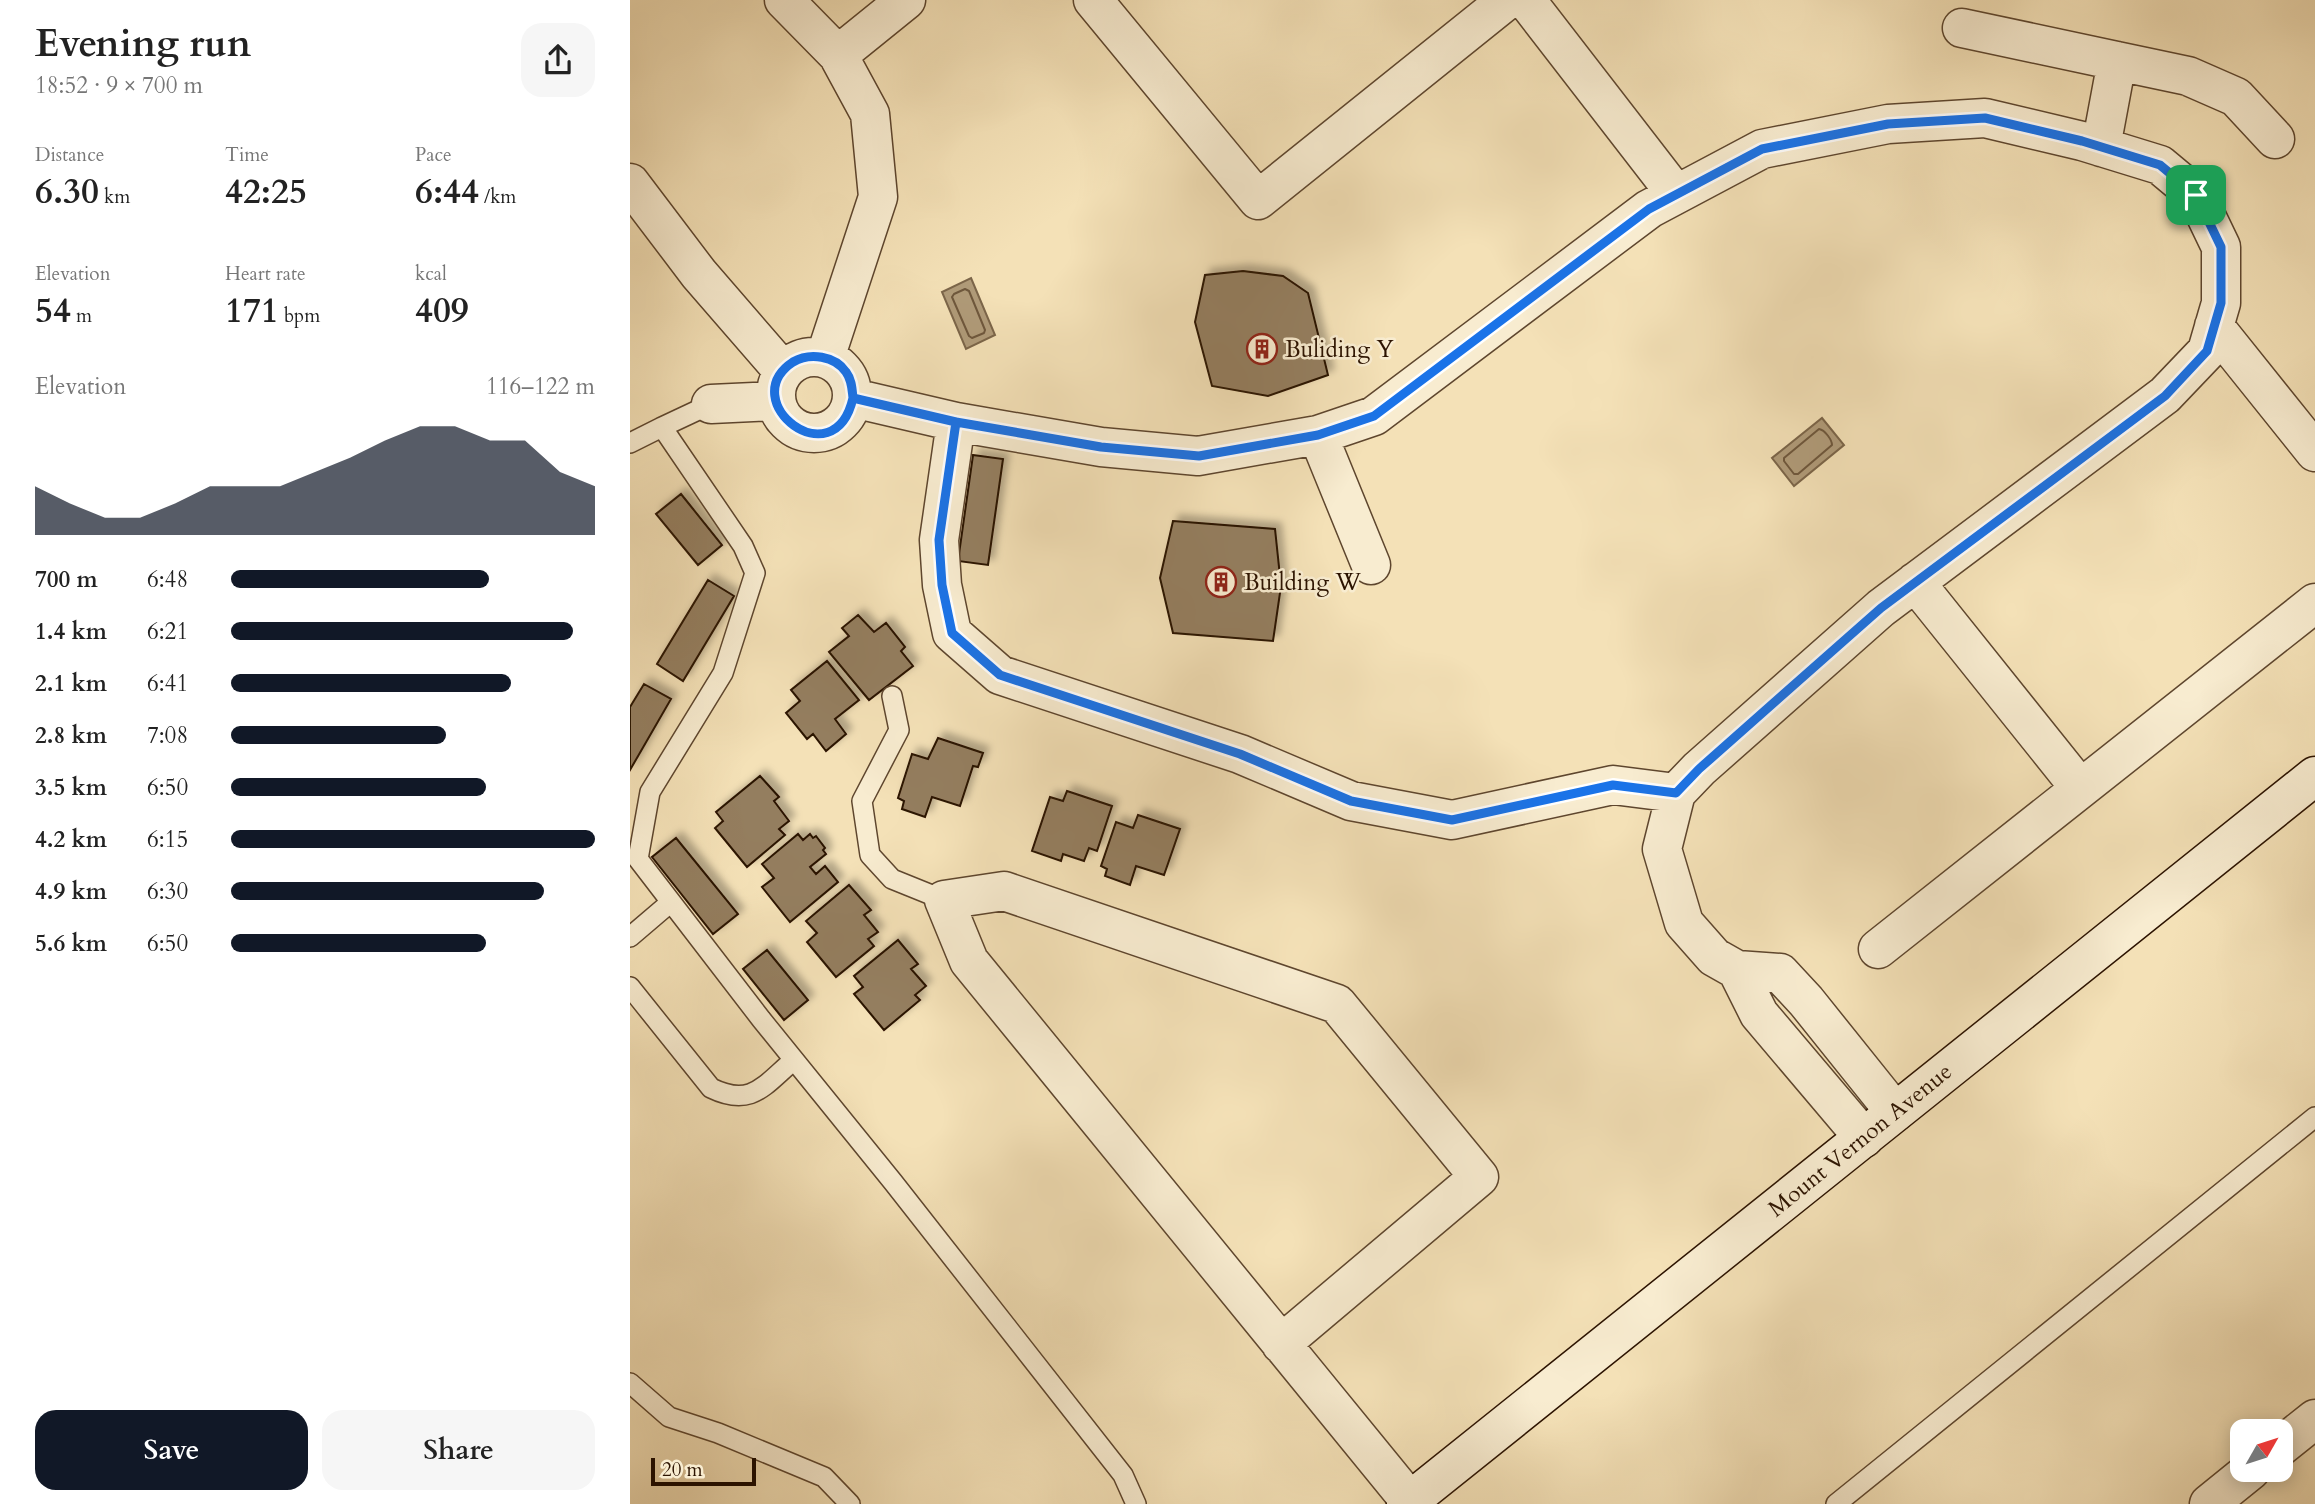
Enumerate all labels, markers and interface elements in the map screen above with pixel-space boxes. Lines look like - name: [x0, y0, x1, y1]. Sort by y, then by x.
- text: Evening run: [35, 18, 251, 70]
- button: share: [521, 23, 595, 97]
- text: 18:52 · 9 × 700 m: [35, 70, 203, 101]
- text: Distance: [35, 142, 104, 168]
- text: Time: [225, 142, 269, 168]
- text: Pace: [415, 142, 452, 168]
- pin: [2166, 165, 2226, 225]
- text: 6.30: [35, 168, 99, 216]
- text: 42:25: [225, 168, 307, 216]
- text: 6:44: [415, 168, 479, 216]
- icon: arrive: [2177, 176, 2215, 214]
- text: km: [99, 184, 130, 210]
- text: /km: [479, 184, 516, 210]
- text: Elevation: [35, 261, 110, 287]
- text: Heart rate: [225, 261, 306, 287]
- text: kcal: [415, 261, 447, 287]
- text: 54: [35, 287, 71, 335]
- text: 171: [225, 287, 279, 335]
- text: 409: [415, 287, 469, 335]
- text: m: [71, 303, 92, 329]
- text: bpm: [279, 303, 320, 329]
- building icon: Buliding Y: [1245, 332, 1279, 366]
- place label: Buliding Y: [1285, 334, 1394, 365]
- text: Elevation: [35, 371, 126, 402]
- text: 116–122 m: [486, 371, 595, 402]
- text: 700 m: [35, 564, 98, 595]
- text: 6:48: [147, 564, 188, 595]
- building icon: Building W: [1204, 565, 1238, 599]
- place label: Building W: [1244, 567, 1361, 598]
- text: 1.4 km: [35, 616, 107, 647]
- text: 6:21: [147, 616, 188, 647]
- text: 2.1 km: [35, 668, 107, 699]
- text: 6:41: [147, 668, 188, 699]
- text: 2.8 km: [35, 720, 107, 751]
- text: 7:08: [147, 720, 188, 751]
- text: 3.5 km: [35, 772, 107, 803]
- text: 6:50: [147, 772, 188, 803]
- text: 4.2 km: [35, 824, 107, 855]
- text: 6:15: [147, 824, 188, 855]
- text: 4.9 km: [35, 876, 107, 907]
- text: 6:30: [147, 876, 188, 907]
- text: 5.6 km: [35, 928, 107, 959]
- text: 6:50: [147, 928, 188, 959]
- street label: Mount Vernon Avenue: [1762, 1056, 1958, 1224]
- button: Save: [35, 1410, 308, 1490]
- button: Share: [322, 1410, 595, 1490]
- north arrow: [2230, 1419, 2292, 1482]
- map controls: [2230, 1419, 2293, 1482]
- scale bar: [651, 1455, 756, 1487]
- text: 20 m: [662, 1457, 703, 1483]

